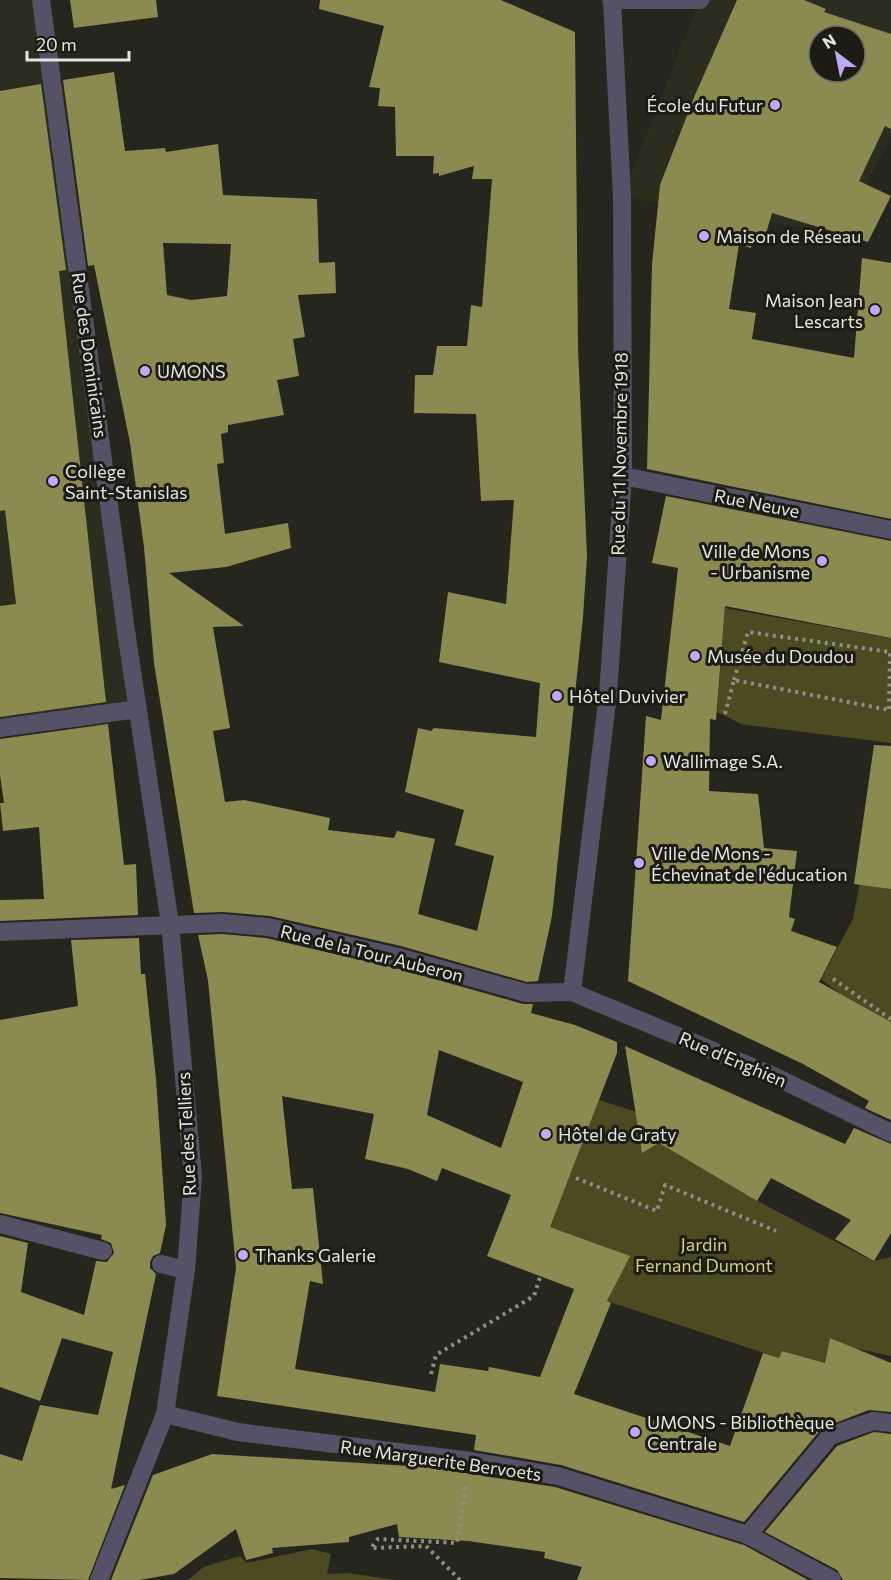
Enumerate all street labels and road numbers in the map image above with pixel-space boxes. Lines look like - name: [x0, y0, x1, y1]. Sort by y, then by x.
- street label: Rue des Dominicains: [67, 271, 113, 439]
- street label: Rue du 11 Novembre 1918: [606, 352, 632, 556]
- street label: Rue Neuve: [712, 484, 802, 522]
- street label: Rue de la Tour Auberon: [278, 920, 466, 986]
- street label: Rue d'Enghien: [676, 1027, 790, 1091]
- street label: Rue des Telliers: [172, 1071, 200, 1197]
- street label: Rue Marguerite Bervoets: [339, 1435, 543, 1485]

